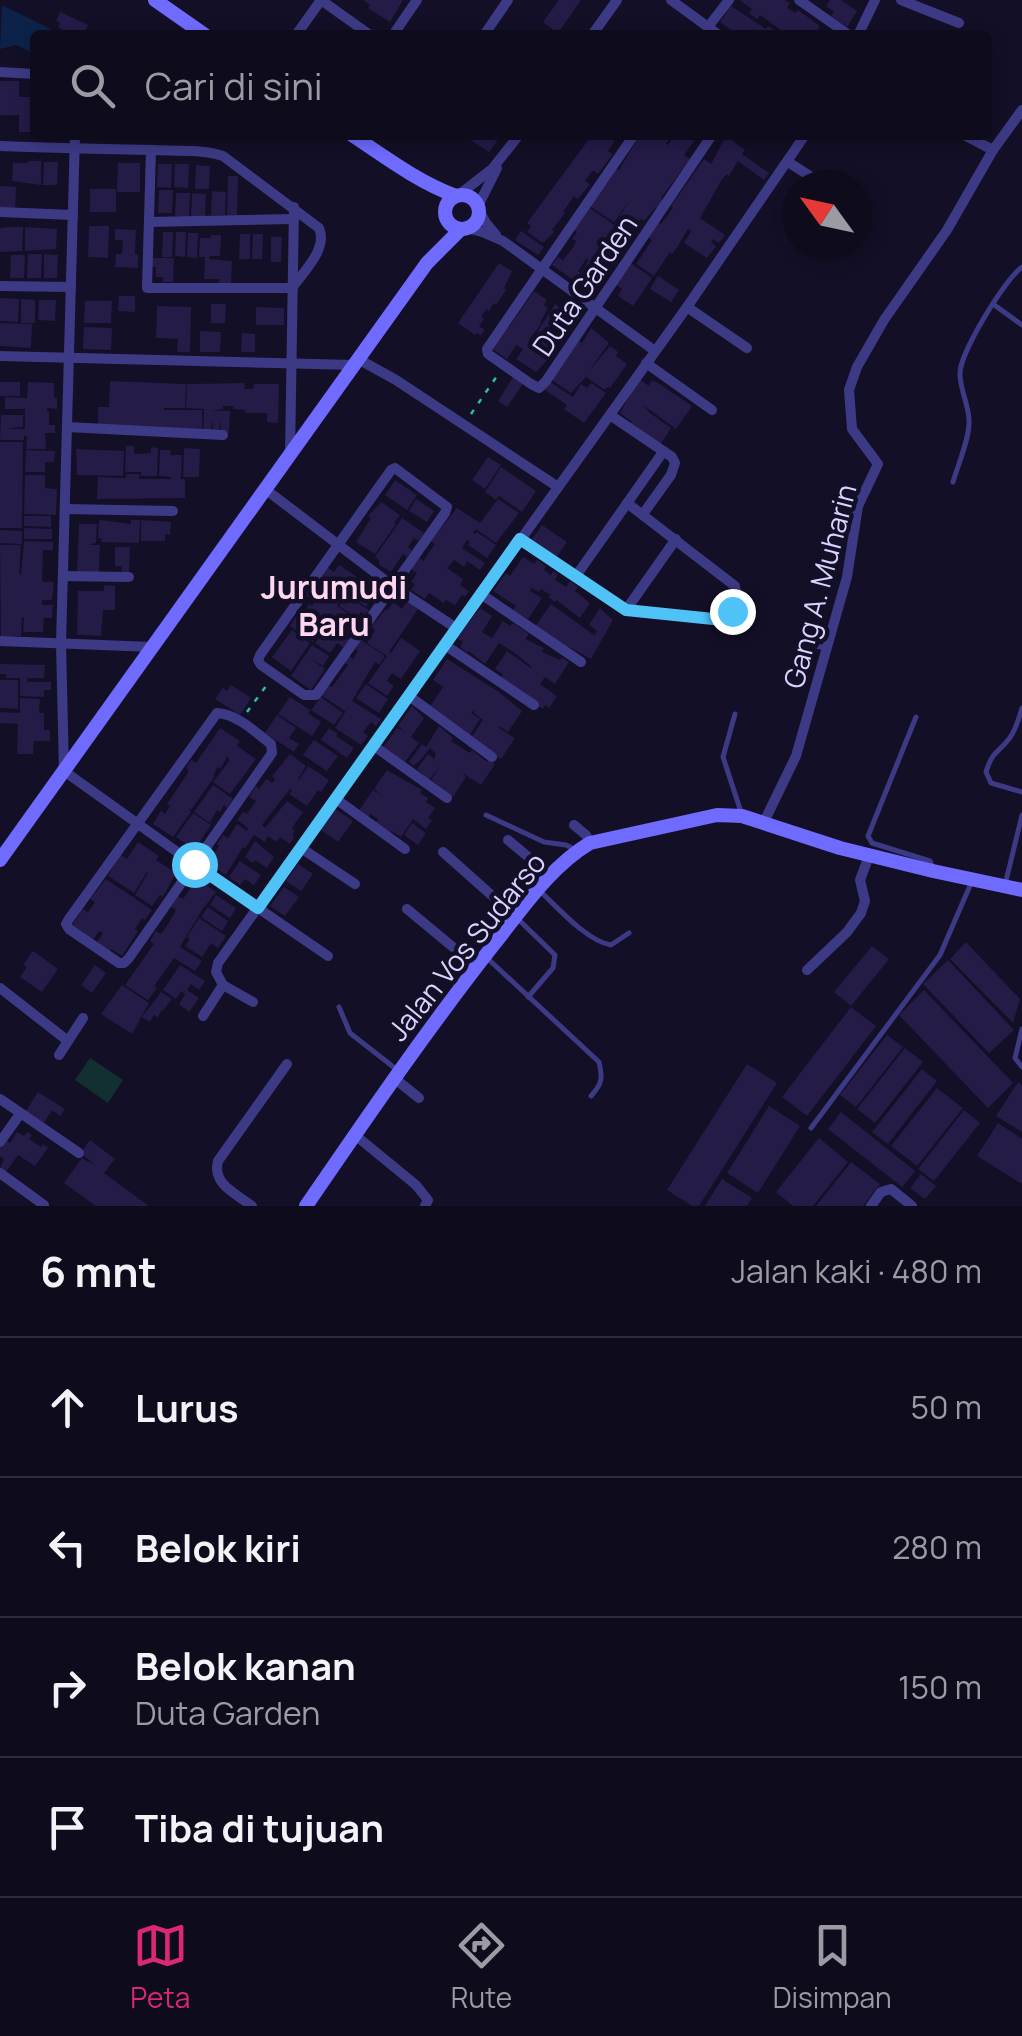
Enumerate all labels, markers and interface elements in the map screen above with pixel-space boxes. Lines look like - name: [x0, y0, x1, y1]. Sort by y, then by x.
- search box: [30, 30, 992, 140]
- icon: search: [65, 58, 120, 113]
- text: Cari di sini: [145, 59, 323, 111]
- north arrow: [782, 170, 872, 260]
- street label: Duta Garden: [523, 207, 645, 363]
- street label: Gang A. Muharin: [773, 480, 865, 692]
- district label: Jurumudi Baru: [261, 565, 407, 646]
- route end: [710, 589, 756, 635]
- route start: [172, 842, 218, 888]
- street label: Jalan Vos Sudarso: [378, 844, 554, 1048]
- text: 6 mnt: [40, 1242, 157, 1300]
- text: Jalan kaki · 480 m: [731, 1249, 982, 1293]
- icon: ahead: [40, 1380, 95, 1435]
- text: Lurus: [135, 1381, 239, 1433]
- text: 50 m: [910, 1385, 982, 1429]
- icon: left: [40, 1520, 95, 1575]
- text: Belok kiri: [135, 1521, 301, 1573]
- text: 280 m: [892, 1525, 982, 1569]
- text: Belok kanan: [135, 1639, 356, 1691]
- icon: right: [40, 1660, 95, 1715]
- text: 150 m: [898, 1665, 982, 1709]
- text: Duta Garden: [135, 1691, 320, 1735]
- icon: arrive: [40, 1800, 95, 1855]
- text: Tiba di tujuan: [135, 1801, 384, 1853]
- tab: Peta: [130, 1918, 190, 2016]
- tab: Rute: [451, 1918, 512, 2016]
- tab: Disimpan: [773, 1918, 892, 2016]

